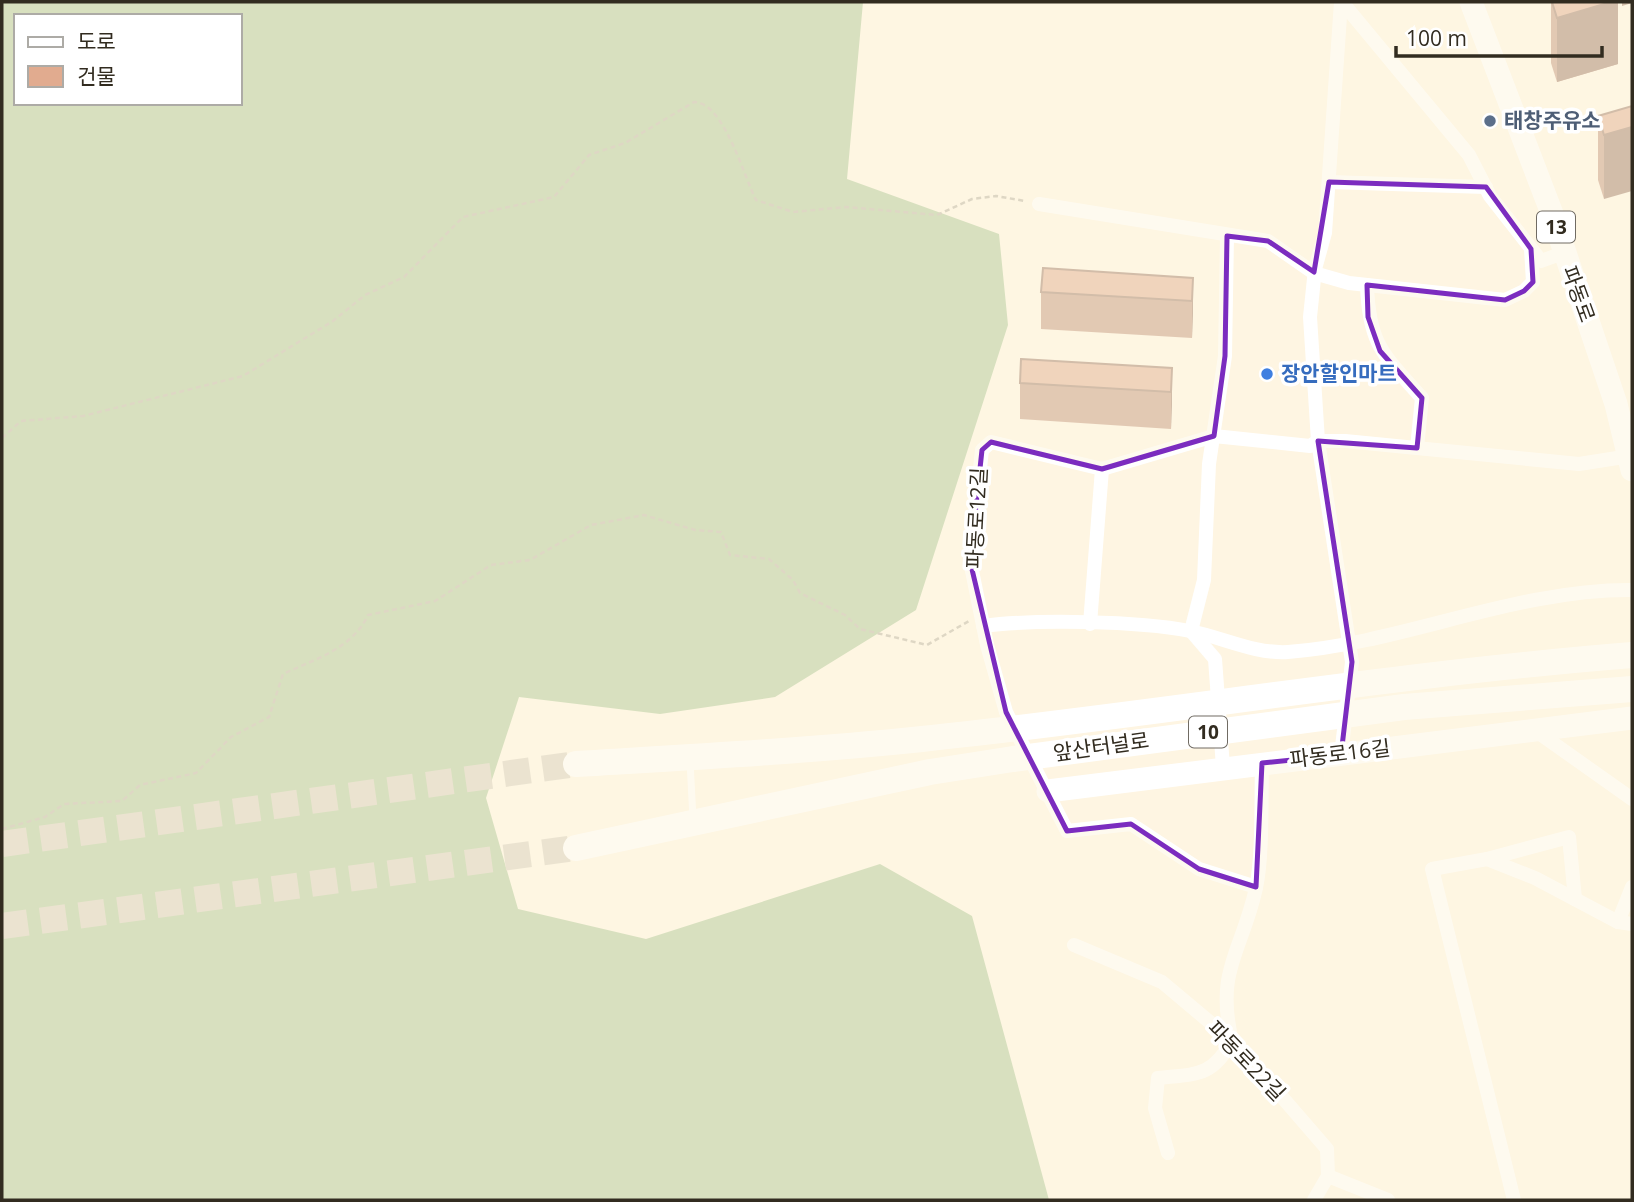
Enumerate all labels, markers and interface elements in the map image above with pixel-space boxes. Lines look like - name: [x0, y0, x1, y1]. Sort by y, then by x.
- legend: [14, 14, 242, 105]
- scale bar: [1396, 14, 1602, 58]
- text: 100 m: [1406, 24, 1467, 52]
- text: 도로: [77, 27, 116, 55]
- text: 건물: [77, 62, 116, 90]
- place label: 태창주유소: [1504, 106, 1601, 134]
- marker: 태창주유소: [1482, 113, 1498, 129]
- road number: 13: [1537, 212, 1575, 243]
- street label: 파동로: [1556, 262, 1602, 326]
- place label: 장안할인마트: [1281, 359, 1397, 387]
- marker: 장안할인마트: [1259, 366, 1275, 382]
- street label: 파동로12길: [959, 467, 993, 569]
- road number: 10: [1189, 716, 1227, 748]
- street label: 앞산터널로: [1051, 725, 1151, 767]
- street label: 파동로16길: [1288, 733, 1392, 773]
- street label: 파동로22길: [1201, 1014, 1292, 1106]

